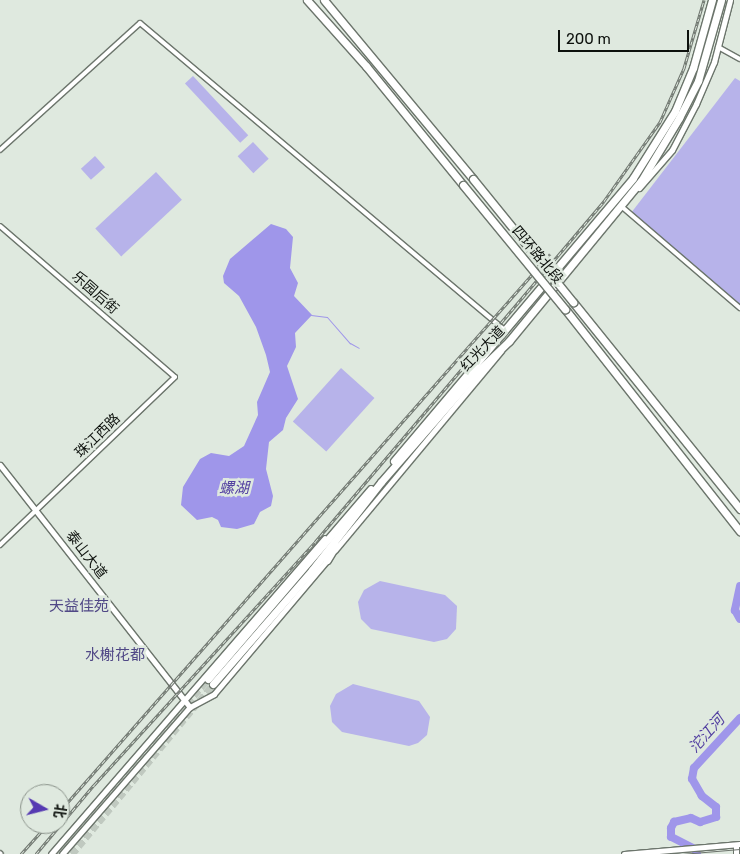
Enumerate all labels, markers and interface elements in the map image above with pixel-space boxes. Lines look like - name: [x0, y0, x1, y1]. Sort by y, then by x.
- scale bar: [560, 20, 691, 52]
- text: 200 m: [566, 30, 611, 48]
- street label: 四环路北段: [508, 223, 566, 287]
- street label: 乐园后街: [68, 268, 122, 318]
- street label: 红光大道: [458, 323, 508, 375]
- street label: 珠江西路: [72, 411, 124, 461]
- water label: 螺湖: [219, 480, 249, 498]
- street label: 泰山大道: [62, 528, 110, 582]
- district label: 天益佳苑: [49, 598, 109, 616]
- district label: 水榭花都: [85, 647, 145, 665]
- water label: 沱江河: [685, 711, 729, 757]
- north arrow: [20, 784, 70, 834]
- text: 北: [50, 803, 69, 819]

